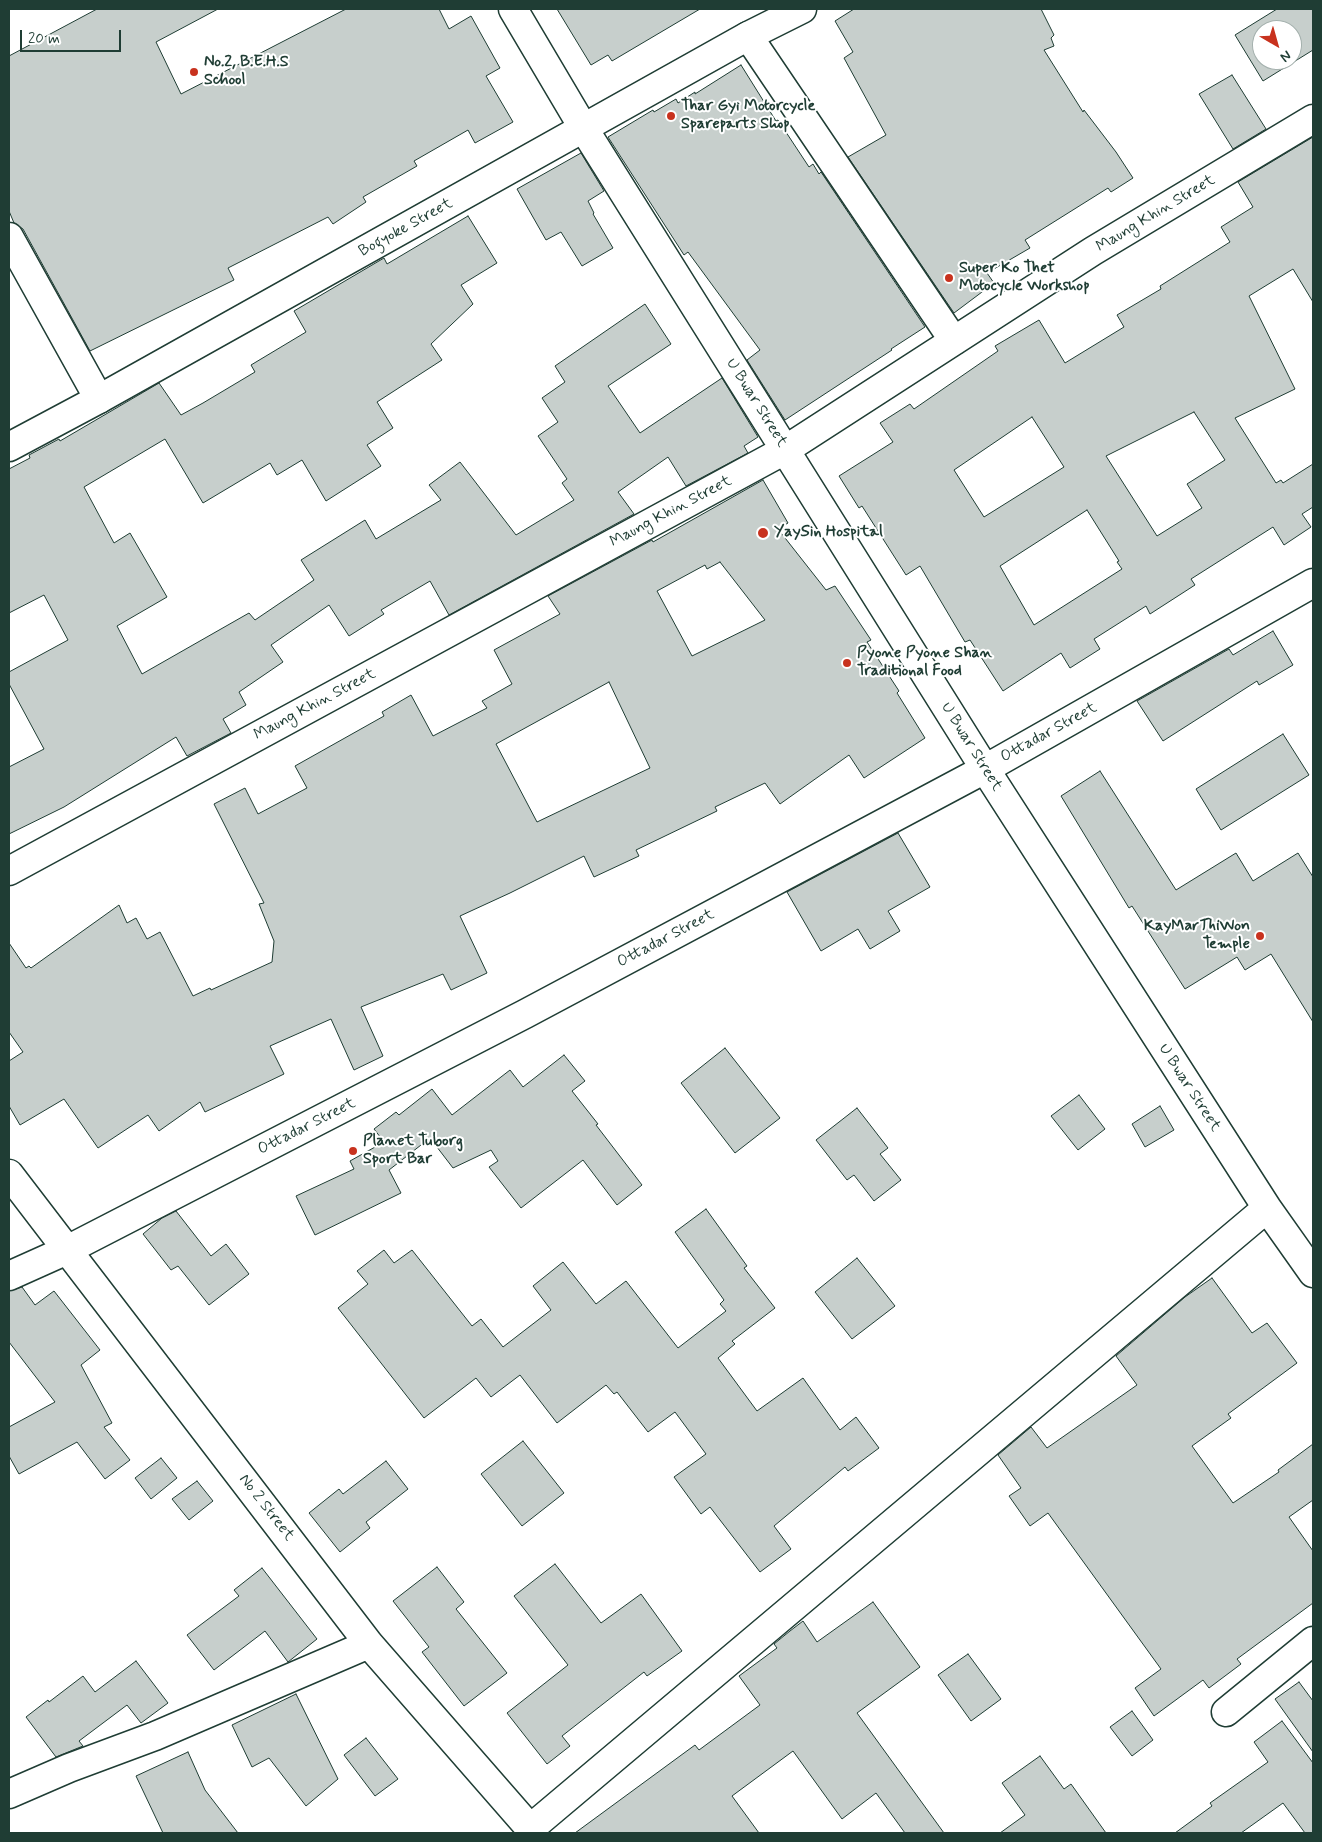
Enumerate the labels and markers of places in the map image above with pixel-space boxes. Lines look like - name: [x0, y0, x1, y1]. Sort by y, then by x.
- place label: No.2, B.E.H.S School: [204, 53, 289, 91]
- marker: No.2, B.E.H.S School: [188, 66, 200, 78]
- place label: Thar Gyi Motorcycle Spareparts Shop: [681, 97, 815, 135]
- marker: Thar Gyi Motorcycle Spareparts Shop: [665, 110, 677, 122]
- place label: Super Ko Thet Motocycle Workshop: [959, 259, 1090, 297]
- marker: Super Ko Thet Motocycle Workshop: [943, 272, 955, 284]
- place label: YaySin Hospital: [774, 523, 883, 543]
- marker: YaySin Hospital: [756, 526, 770, 540]
- place label: Pyone Pyone Shan Traditional Food: [857, 644, 992, 682]
- marker: Pyone Pyone Shan Traditional Food: [841, 657, 853, 669]
- place label: KayMarThiWon Temple: [1144, 917, 1250, 955]
- marker: KayMarThiWon Temple: [1254, 930, 1266, 942]
- place label: Planet Tuborg Sport Bar: [363, 1132, 463, 1170]
- marker: Planet Tuborg Sport Bar: [347, 1145, 359, 1157]

